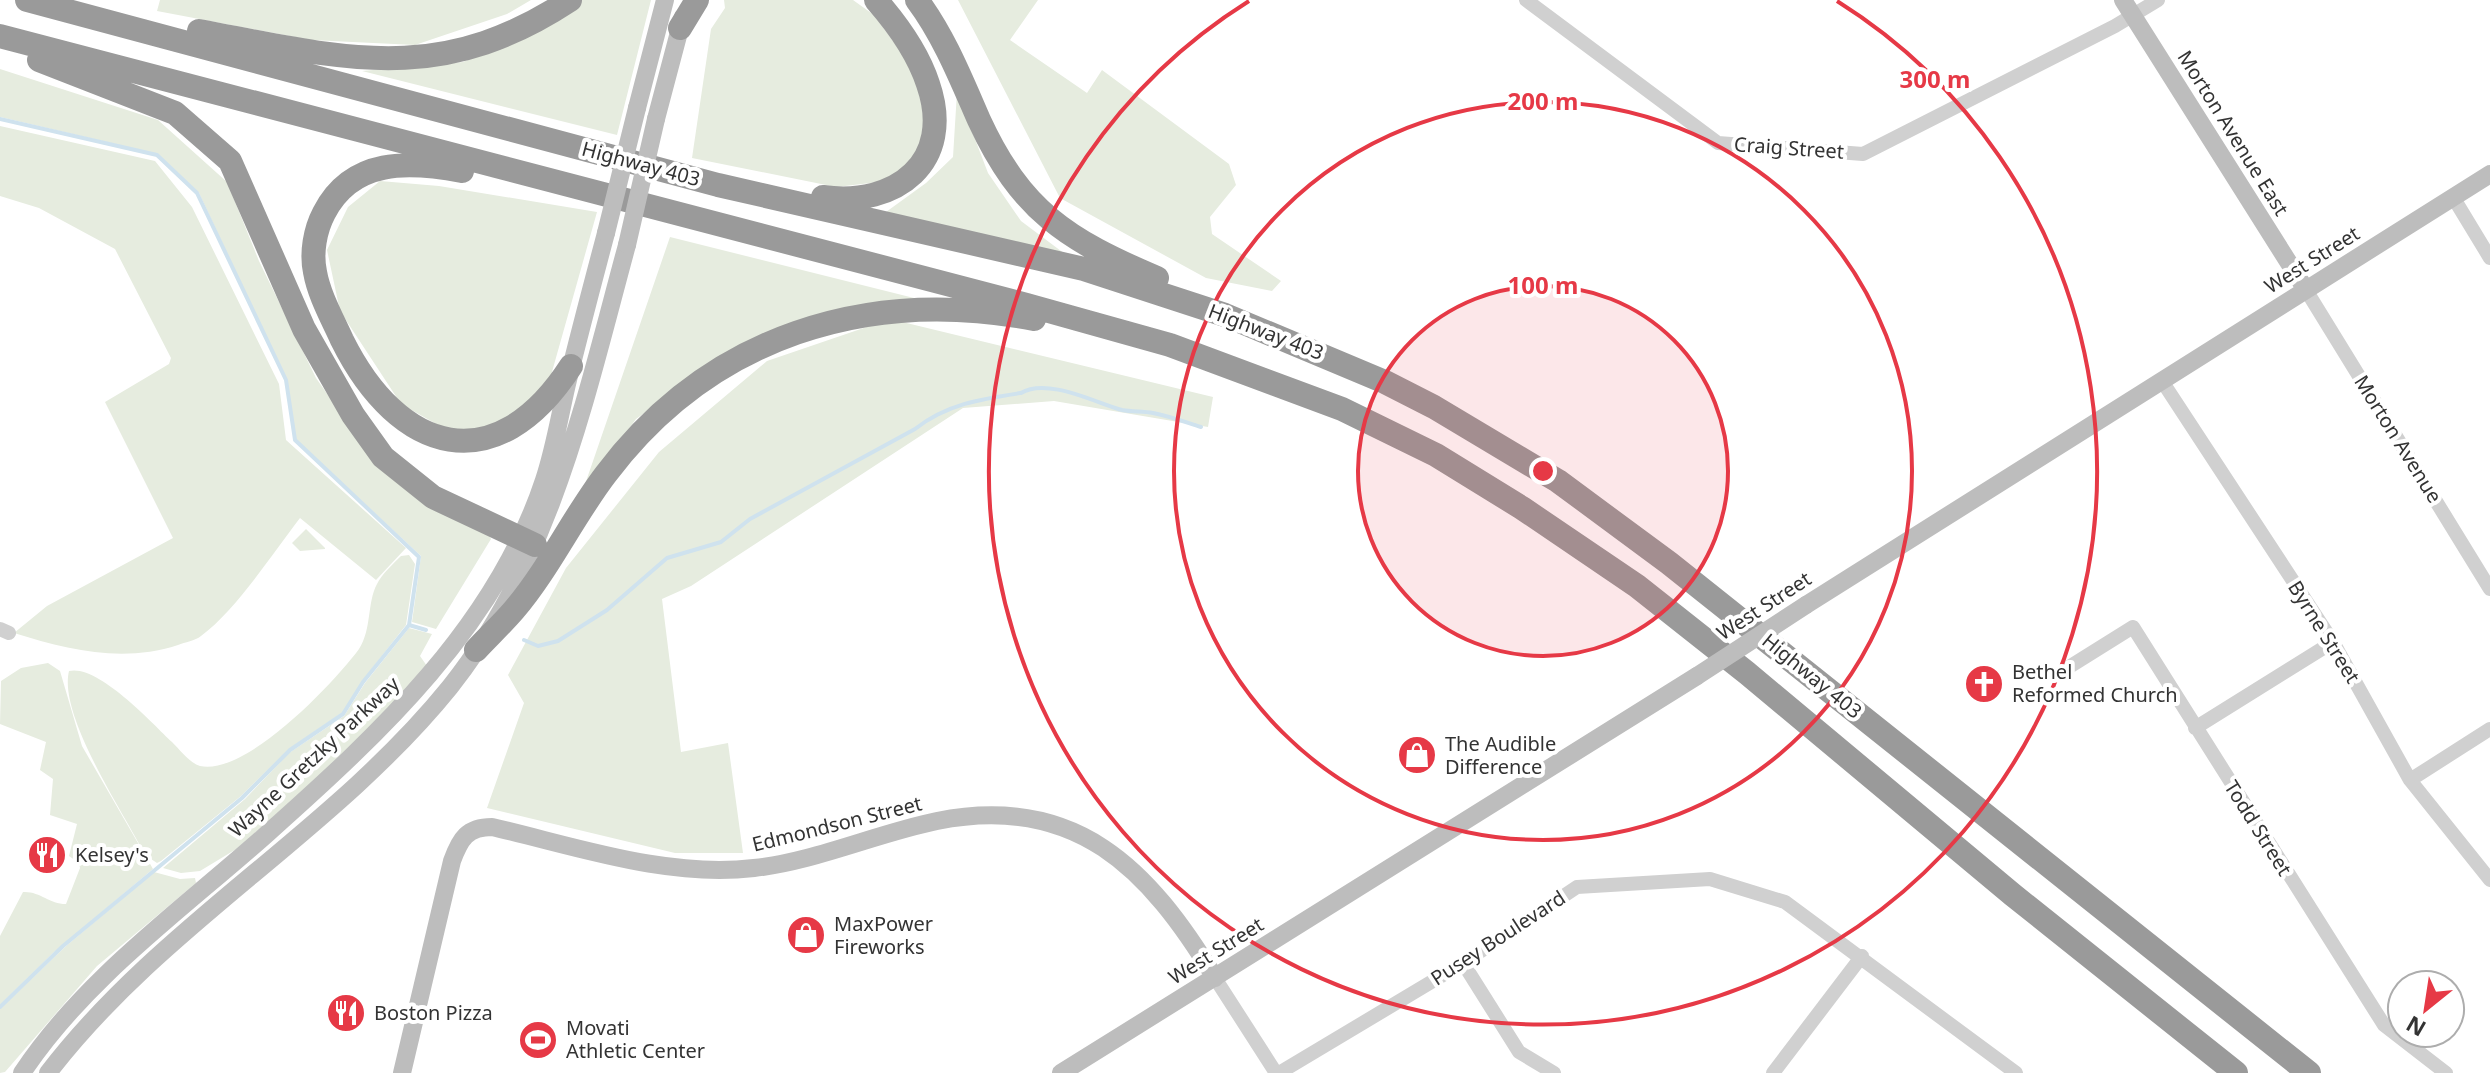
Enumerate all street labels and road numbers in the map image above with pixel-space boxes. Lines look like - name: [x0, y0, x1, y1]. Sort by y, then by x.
- street label: Morton Avenue East: [2172, 45, 2295, 220]
- street label: Craig Street: [1733, 130, 1845, 165]
- street label: Highway 403: [579, 135, 703, 192]
- street label: West Street: [2259, 220, 2364, 299]
- street label: Highway 403: [1205, 297, 1328, 366]
- street label: Morton Avenue: [2348, 370, 2448, 508]
- street label: West Street: [1711, 565, 1816, 646]
- street label: Byrne Street: [2282, 575, 2367, 688]
- street label: Highway 403: [1757, 627, 1868, 724]
- street label: Wayne Gretzky Parkway: [222, 670, 405, 843]
- street label: Todd Street: [2219, 775, 2298, 880]
- street label: Edmondson Street: [749, 789, 925, 858]
- street label: Pusey Boulevard: [1425, 884, 1570, 991]
- street label: West Street: [1163, 911, 1268, 990]

